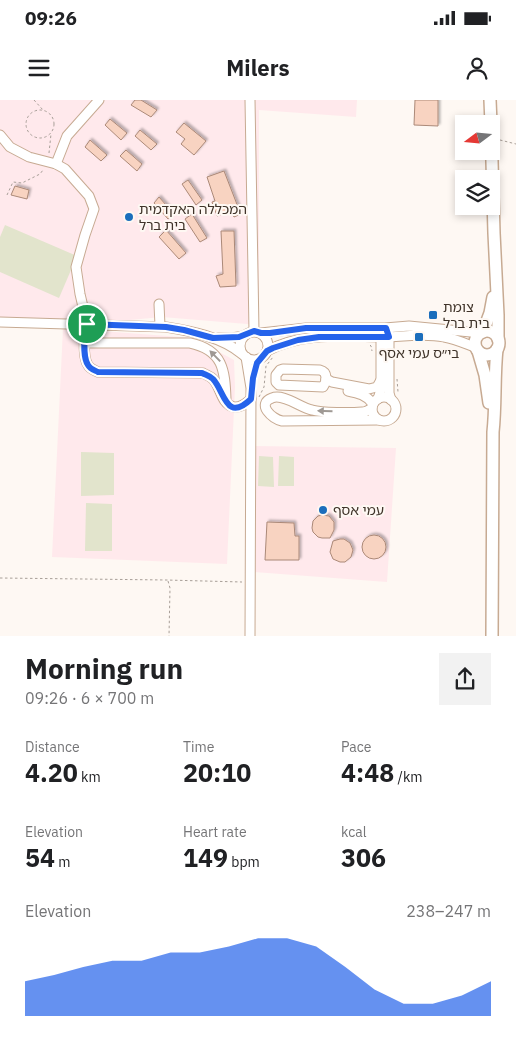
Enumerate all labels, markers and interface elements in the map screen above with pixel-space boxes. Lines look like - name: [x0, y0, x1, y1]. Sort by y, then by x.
- text: 09:26: [25, 6, 77, 30]
- text: Milers: [226, 53, 290, 82]
- icon: menu: [25, 54, 53, 82]
- icon: person: [463, 54, 491, 82]
- north arrow: [455, 115, 500, 160]
- map controls: [455, 115, 500, 215]
- button: layers: [455, 170, 500, 215]
- place label: המכללה האקדמית בית ברל: [139, 200, 247, 234]
- marker: המכללה האקדמית בית ברל: [123, 211, 135, 223]
- place label: צומת בית ברל: [443, 298, 490, 332]
- pin: [66, 303, 108, 345]
- marker: צומת בית ברל: [427, 309, 439, 321]
- icon: arrive: [73, 310, 101, 338]
- marker: בי״ס עמי אסף: [413, 331, 425, 343]
- place label: בי״ס עמי אסף: [379, 344, 459, 362]
- one-way arrow: [209, 350, 221, 362]
- one-way arrow: [316, 407, 332, 415]
- place label: עמי אסף: [333, 501, 384, 519]
- marker: עמי אסף: [317, 504, 329, 516]
- text: Morning run: [25, 650, 183, 687]
- button: share: [439, 653, 491, 705]
- text: 09:26 · 6 × 700 m: [25, 688, 154, 708]
- text: Distance: [25, 738, 80, 756]
- text: Time: [183, 738, 214, 756]
- text: Pace: [341, 738, 371, 756]
- text: 4.20: [25, 756, 78, 789]
- text: 20:10: [183, 756, 251, 789]
- text: 4:48: [341, 756, 394, 789]
- text: km: [78, 768, 101, 786]
- text: /km: [394, 768, 423, 786]
- text: Elevation: [25, 823, 83, 841]
- text: Heart rate: [183, 823, 247, 841]
- text: kcal: [341, 823, 366, 841]
- text: 54: [25, 841, 55, 874]
- text: 149: [183, 841, 228, 874]
- text: 306: [341, 841, 386, 874]
- text: m: [55, 853, 71, 871]
- text: bpm: [228, 853, 260, 871]
- text: Elevation: [25, 901, 91, 921]
- text: 238–247 m: [406, 901, 491, 921]

